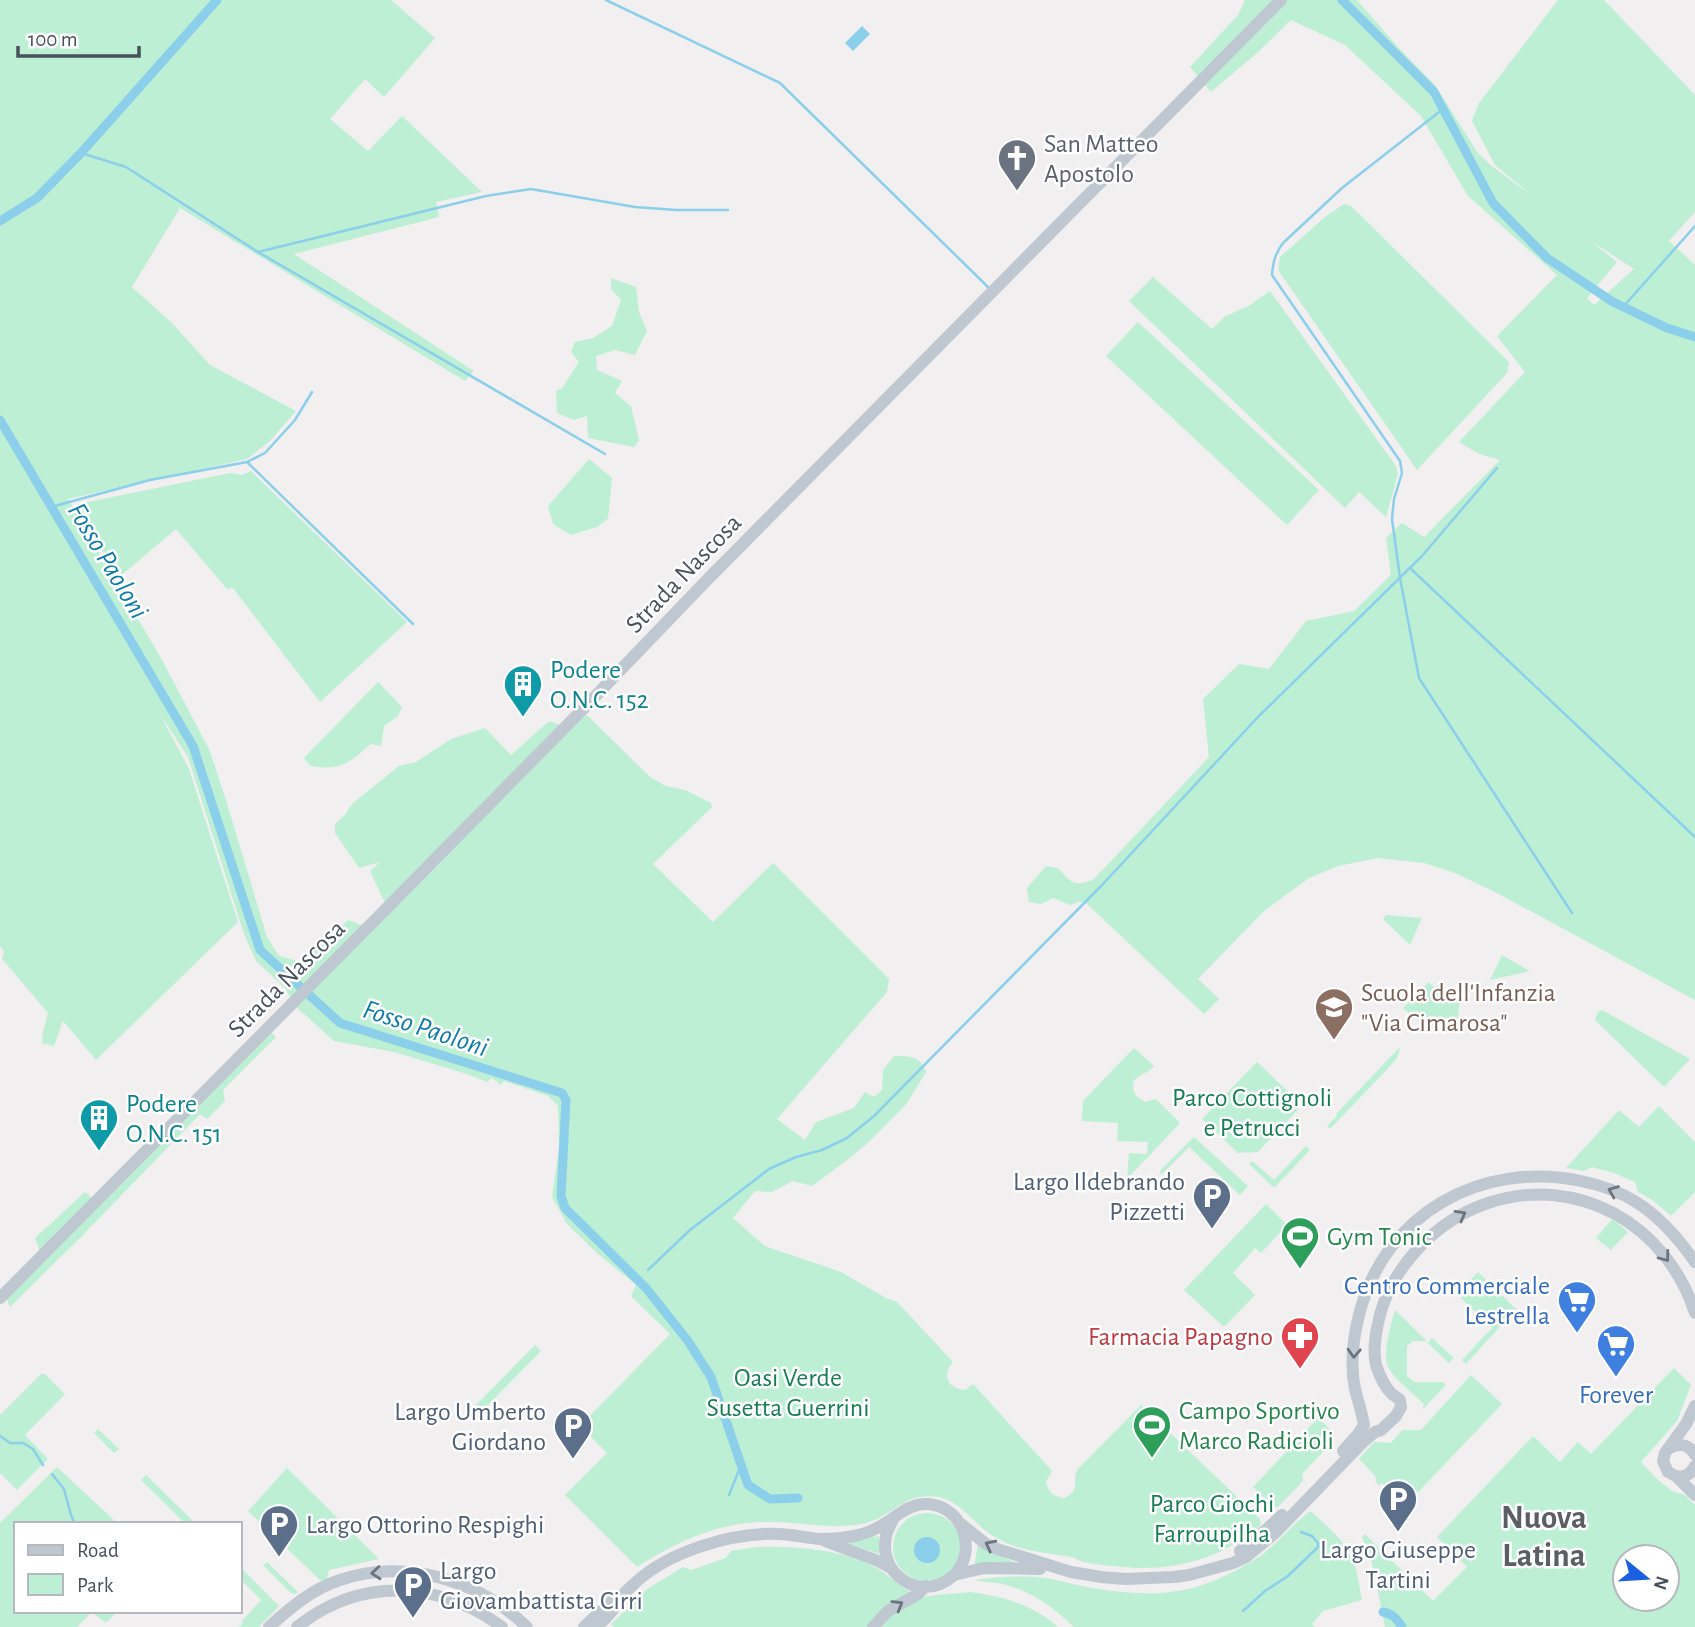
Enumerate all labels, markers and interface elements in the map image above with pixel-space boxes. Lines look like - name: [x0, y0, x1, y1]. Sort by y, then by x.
- scale bar: [18, 14, 138, 58]
- text: 100 m: [28, 29, 78, 50]
- place label: San Matteo Apostolo: [1044, 131, 1158, 187]
- church icon: San Matteo Apostolo: [996, 137, 1038, 192]
- water label: Fosso Paoloni: [62, 498, 153, 624]
- street label: Strada Nascosa: [621, 509, 746, 638]
- place label: Podere O.N.C. 152: [550, 657, 649, 713]
- building icon: Podere O.N.C. 152: [502, 663, 544, 718]
- street label: Strada Nascosa: [223, 915, 350, 1042]
- place label: Scuola dell'Infanzia "Via Cimarosa": [1361, 980, 1556, 1036]
- school or university icon: Scuola dell'Infanzia "Via Cimarosa": [1313, 986, 1355, 1041]
- water label: Fosso Paoloni: [359, 996, 491, 1062]
- park label: Parco Cottignoli e Petrucci: [1172, 1085, 1332, 1141]
- place label: Podere O.N.C. 151: [126, 1091, 222, 1147]
- building icon: Podere O.N.C. 151: [78, 1097, 120, 1152]
- place label: Largo Ildebrando Pizzetti: [1013, 1169, 1185, 1225]
- parking icon: Largo Ildebrando Pizzetti: [1191, 1175, 1233, 1230]
- one-way arrow: [1608, 1186, 1620, 1200]
- one-way arrow: [1454, 1210, 1467, 1223]
- sports icon: Gym Tonic: [1279, 1215, 1321, 1270]
- place label: Gym Tonic: [1327, 1224, 1432, 1250]
- one-way arrow: [1657, 1249, 1670, 1262]
- place label: Centro Commerciale Lestrella: [1344, 1273, 1550, 1329]
- supermarket icon: Centro Commerciale Lestrella: [1556, 1279, 1598, 1334]
- pharmacy icon: Farmacia Papagno: [1279, 1315, 1321, 1370]
- supermarket icon: Forever: [1595, 1323, 1637, 1378]
- place label: Farmacia Papagno: [1088, 1324, 1273, 1350]
- one-way arrow: [1346, 1347, 1361, 1358]
- park label: Oasi Verde Susetta Guerrini: [706, 1365, 870, 1421]
- place label: Forever: [1579, 1382, 1654, 1408]
- place label: Campo Sportivo Marco Radicioli: [1179, 1398, 1340, 1454]
- place label: Largo Umberto Giordano: [394, 1399, 546, 1455]
- sports icon: Campo Sportivo Marco Radicioli: [1131, 1404, 1173, 1459]
- parking icon: Largo Umberto Giordano: [552, 1405, 594, 1460]
- parking icon: Largo Giuseppe Tartini: [1377, 1478, 1419, 1533]
- park label: Parco Giochi Farroupilha: [1150, 1491, 1274, 1547]
- district label: Nuova Latina: [1501, 1502, 1587, 1573]
- parking icon: Largo Ottorino Respighi: [258, 1503, 300, 1558]
- place label: Largo Ottorino Respighi: [306, 1512, 544, 1538]
- legend: [14, 1522, 242, 1613]
- place label: Largo Giuseppe Tartini: [1320, 1537, 1476, 1593]
- text: Road: [77, 1540, 119, 1561]
- one-way arrow: [985, 1540, 998, 1554]
- north arrow: [1611, 1543, 1681, 1613]
- place label: Largo Giovambattista Cirri: [440, 1558, 643, 1614]
- parking icon: Largo Giovambattista Cirri: [392, 1564, 434, 1619]
- one-way arrow: [370, 1566, 382, 1581]
- text: N: [1650, 1574, 1672, 1592]
- text: Park: [77, 1575, 114, 1596]
- one-way arrow: [891, 1600, 904, 1613]

